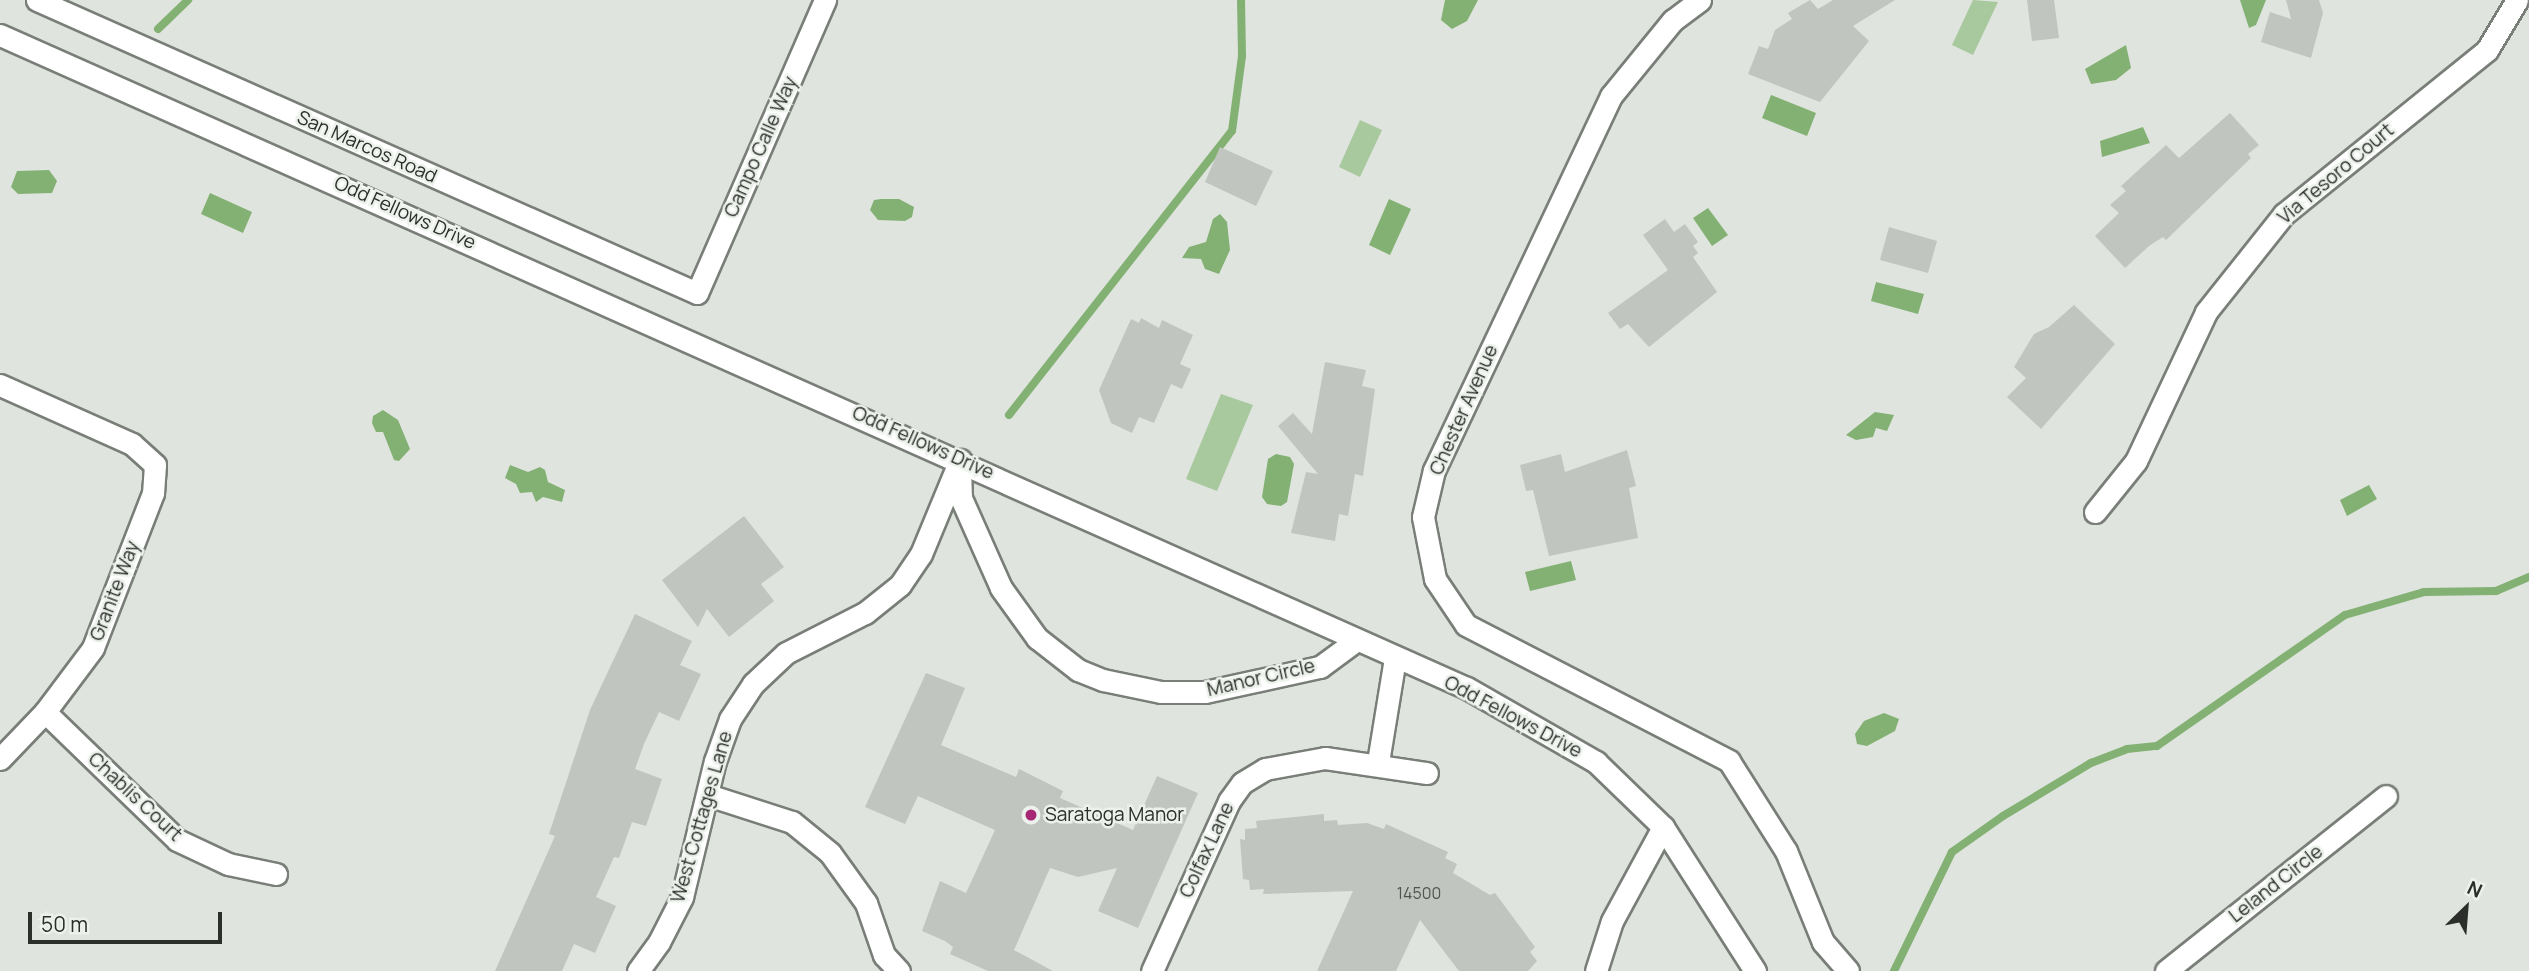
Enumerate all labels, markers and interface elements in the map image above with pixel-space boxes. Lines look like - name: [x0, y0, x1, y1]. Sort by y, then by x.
- street label: Campo Calle Way: [720, 73, 802, 221]
- street label: San Marcos Road: [294, 106, 440, 188]
- street label: Via Tesoro Court: [2273, 119, 2399, 229]
- street label: Odd Fellows Drive: [331, 172, 479, 254]
- street label: Chester Avenue: [1425, 341, 1503, 479]
- street label: Odd Fellows Drive: [849, 402, 997, 484]
- street label: Granite Way: [86, 538, 144, 644]
- street label: Manor Circle: [1205, 655, 1317, 701]
- street label: Odd Fellows Drive: [1440, 671, 1586, 763]
- street label: West Cottages Lane: [667, 729, 737, 905]
- street label: Chablis Court: [83, 748, 187, 846]
- street label: Colfax Lane: [1175, 799, 1239, 901]
- place label: Saratoga Manor: [1045, 804, 1184, 826]
- marker: Saratoga Manor: [1023, 807, 1039, 823]
- street label: Leland Circle: [2225, 840, 2327, 928]
- north arrow: [2431, 873, 2501, 943]
- text: N: [2463, 874, 2487, 904]
- house number: 14500: [1397, 883, 1441, 903]
- scale bar: [32, 898, 226, 942]
- text: 50 m: [41, 910, 88, 938]

